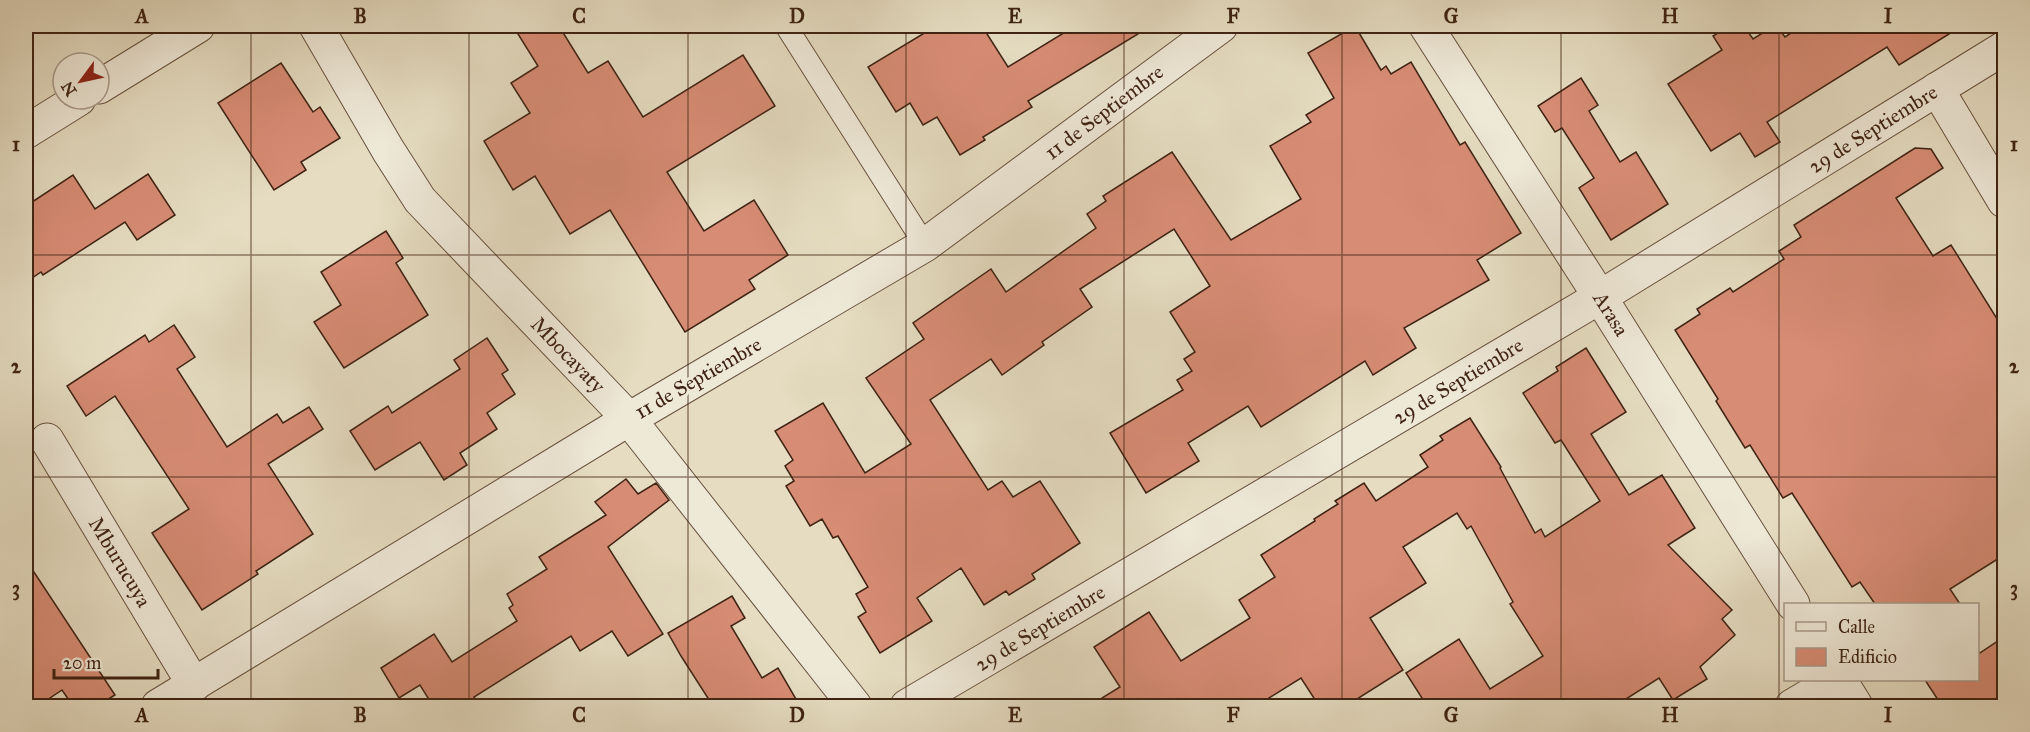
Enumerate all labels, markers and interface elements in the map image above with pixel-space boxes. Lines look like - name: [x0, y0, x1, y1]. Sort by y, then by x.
- text: A: [133, 4, 149, 28]
- text: B: [353, 4, 367, 28]
- text: C: [572, 4, 586, 28]
- text: D: [789, 4, 805, 28]
- text: E: [1008, 4, 1023, 28]
- text: F: [1226, 4, 1240, 28]
- text: G: [1444, 4, 1459, 28]
- text: H: [1661, 4, 1679, 28]
- text: I: [1884, 4, 1893, 28]
- north arrow: [51, 51, 111, 111]
- street label: 11 de Septiembre: [1039, 59, 1169, 165]
- text: N: [57, 78, 81, 100]
- street label: 29 de Septiembre: [1804, 79, 1943, 179]
- text: 1: [12, 132, 20, 156]
- text: 1: [2010, 132, 2018, 156]
- street label: Arasa: [1587, 286, 1635, 341]
- street label: Mbocayaty: [525, 311, 611, 399]
- street label: 11 de Septiembre: [630, 331, 766, 425]
- street label: 29 de Septiembre: [1388, 332, 1528, 430]
- text: 2: [11, 354, 22, 378]
- text: 2: [2009, 354, 2020, 378]
- street label: Mburucuya: [83, 512, 157, 612]
- text: 3: [12, 576, 20, 601]
- text: 3: [2010, 576, 2018, 601]
- street label: 29 de Septiembre: [970, 579, 1110, 677]
- legend: [1784, 603, 1979, 681]
- text: Calle: [1838, 616, 1875, 638]
- scale bar: [54, 642, 158, 680]
- text: Edificio: [1838, 646, 1897, 668]
- text: 20 m: [63, 652, 101, 674]
- text: A: [133, 703, 149, 727]
- text: B: [353, 703, 367, 727]
- text: C: [572, 703, 586, 727]
- text: D: [789, 703, 805, 727]
- text: E: [1008, 703, 1023, 727]
- text: F: [1226, 703, 1240, 727]
- text: G: [1444, 703, 1459, 727]
- text: H: [1661, 703, 1679, 727]
- text: I: [1884, 703, 1893, 727]

